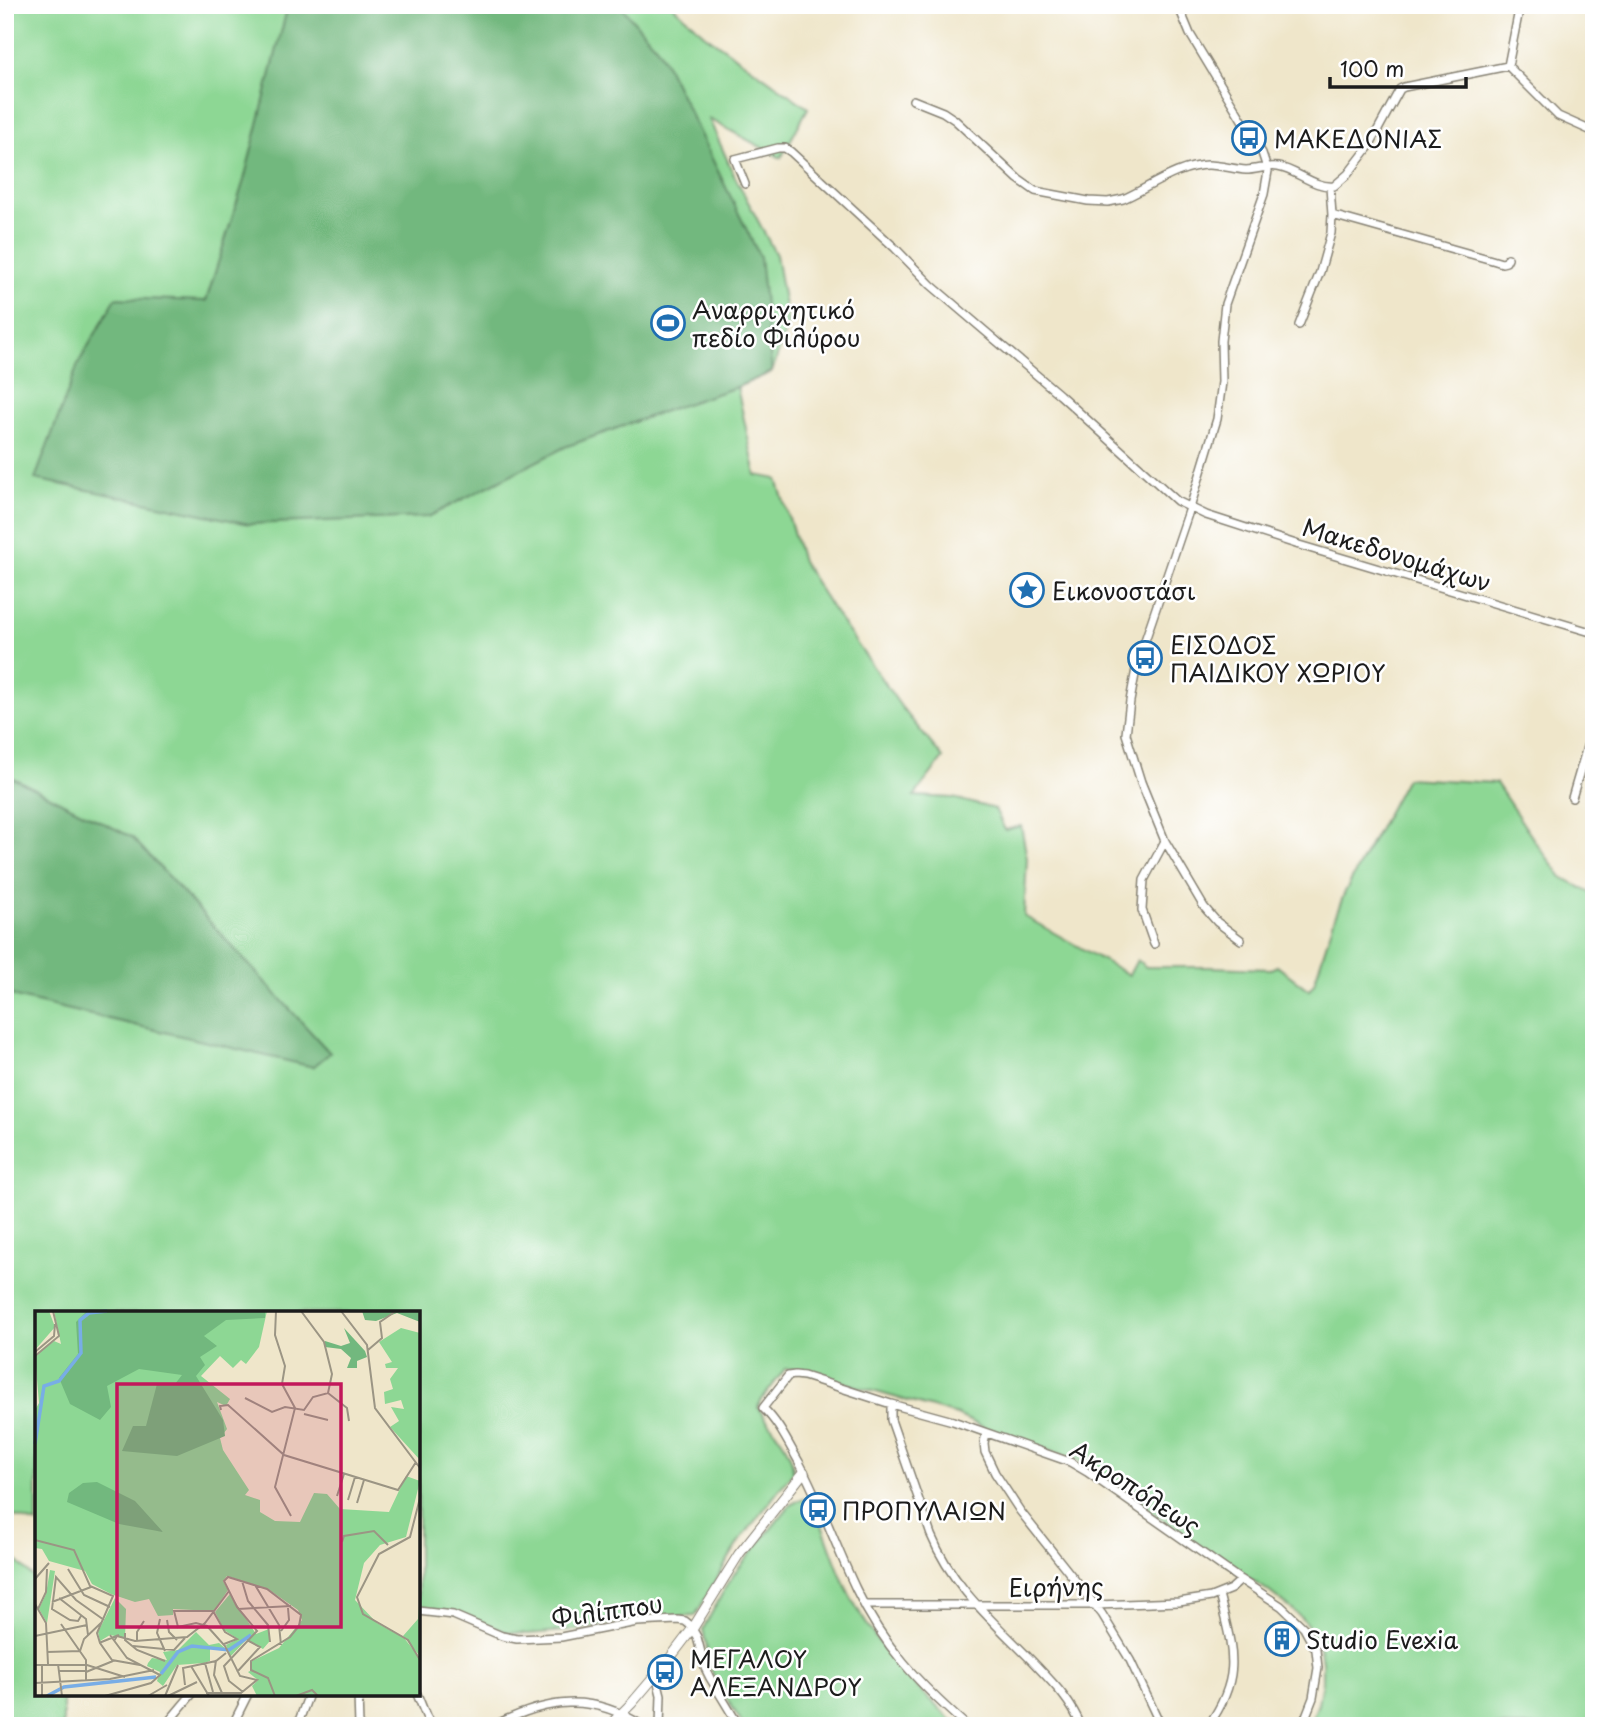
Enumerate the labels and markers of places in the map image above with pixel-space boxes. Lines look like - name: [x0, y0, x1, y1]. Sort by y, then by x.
- bus stop icon: ΜΑΚΕΔΟΝΙΑΣ: [1230, 119, 1268, 157]
- place label: ΜΑΚΕΔΟΝΙΑΣ: [1274, 120, 1442, 156]
- place label: Αναρριχητικό πεδίο Φιλύρου: [692, 291, 860, 355]
- sports icon: Αναρριχητικό πεδίο Φιλύρου: [649, 304, 687, 342]
- place icon: Εικονοστάσι: [1008, 571, 1046, 609]
- place label: Εικονοστάσι: [1052, 572, 1196, 608]
- place label: ΕΙΣΟΔΟΣ ΠΑΙΔΙΚΟΥ ΧΩΡΙΟΥ: [1170, 626, 1385, 690]
- bus stop icon: ΕΙΣΟΔΟΣ ΠΑΙΔΙΚΟΥ ΧΩΡΙΟΥ: [1126, 639, 1164, 677]
- bus stop icon: ΠΡΟΠΥΛΑΙΩΝ: [799, 1491, 837, 1529]
- place label: ΠΡΟΠΥΛΑΙΩΝ: [842, 1492, 1006, 1528]
- building icon: Studio Evexia: [1263, 1620, 1301, 1658]
- place label: Studio Evexia: [1306, 1621, 1458, 1657]
- place label: ΜΕΓΑΛΟΥ ΑΛΕΞΑΝΔΡΟΥ: [690, 1640, 862, 1704]
- bus stop icon: ΜΕΓΑΛΟΥ ΑΛΕΞΑΝΔΡΟΥ: [646, 1653, 684, 1691]

